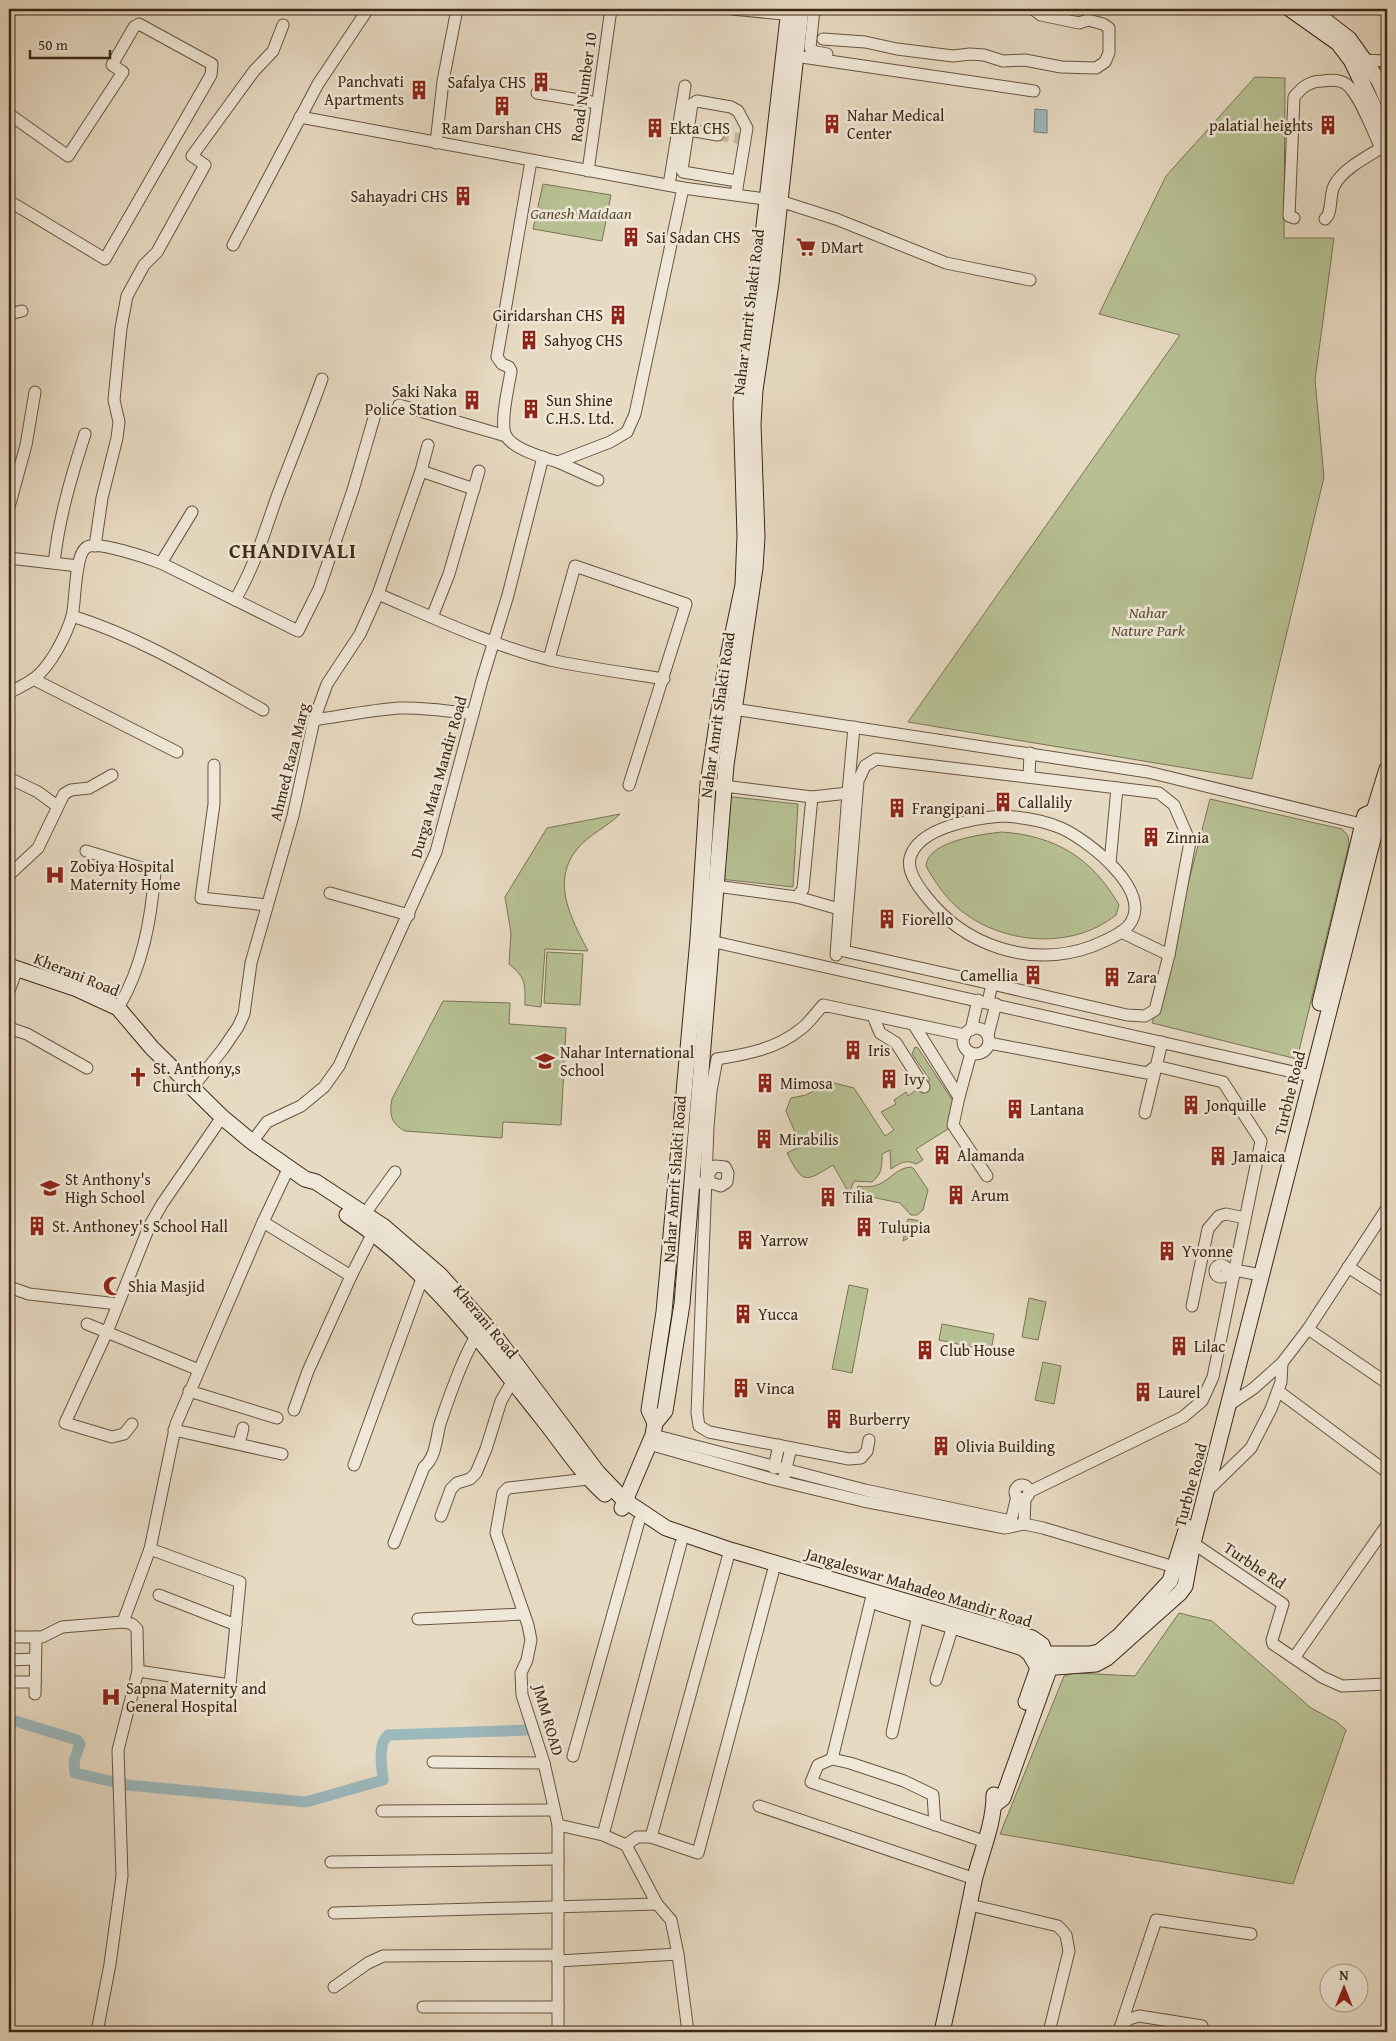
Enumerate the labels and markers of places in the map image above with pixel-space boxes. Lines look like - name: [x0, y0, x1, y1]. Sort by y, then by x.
- place label: Panchvati Apartments: [324, 69, 405, 111]
- place label: Safalya CHS: [448, 70, 526, 94]
- building icon: Safalya CHS: [530, 71, 552, 93]
- building icon: Panchvati Apartments: [408, 79, 430, 101]
- building icon: Ram Darshan CHS: [491, 95, 513, 117]
- place label: Nahar Medical Center: [847, 103, 945, 145]
- building icon: Nahar Medical Center: [821, 113, 843, 135]
- place label: palatial heights: [1209, 113, 1313, 137]
- building icon: palatial heights: [1317, 114, 1339, 136]
- place label: Ram Darshan CHS: [442, 116, 562, 140]
- place label: Ekta CHS: [670, 116, 730, 140]
- building icon: Ekta CHS: [644, 117, 666, 139]
- place label: Sahayadri CHS: [351, 184, 448, 208]
- building icon: Sahayadri CHS: [452, 185, 474, 207]
- place label: Sai Sadan CHS: [646, 225, 741, 249]
- building icon: Sai Sadan CHS: [620, 226, 642, 248]
- place label: DMart: [821, 235, 864, 259]
- supermarket icon: DMart: [795, 236, 817, 258]
- place label: Giridarshan CHS: [493, 303, 603, 327]
- building icon: Giridarshan CHS: [607, 304, 629, 326]
- place label: Sahyog CHS: [544, 328, 623, 352]
- building icon: Sahyog CHS: [518, 329, 540, 351]
- place label: Saki Naka Police Station: [365, 379, 457, 421]
- place label: Sun Shine C.H.S. Ltd.: [546, 388, 614, 430]
- building icon: Saki Naka Police Station: [461, 389, 483, 411]
- building icon: Sun Shine C.H.S. Ltd.: [520, 398, 542, 420]
- place label: Callalily: [1018, 790, 1072, 814]
- building icon: Callalily: [992, 791, 1014, 813]
- place label: Frangipani: [912, 796, 985, 820]
- building icon: Frangipani: [886, 797, 908, 819]
- place label: Zinnia: [1166, 825, 1209, 849]
- building icon: Zinnia: [1140, 826, 1162, 848]
- place label: Zobiya Hospital Maternity Home: [70, 854, 180, 896]
- hospital icon: Zobiya Hospital Maternity Home: [44, 864, 66, 886]
- place label: Fiorello: [902, 907, 953, 931]
- building icon: Fiorello: [876, 908, 898, 930]
- place label: Camellia: [960, 963, 1018, 987]
- building icon: Camellia: [1022, 964, 1044, 986]
- place label: Zara: [1127, 965, 1157, 989]
- building icon: Zara: [1101, 966, 1123, 988]
- place label: Iris: [868, 1038, 890, 1062]
- building icon: Iris: [842, 1039, 864, 1061]
- place label: Nahar International School: [560, 1040, 695, 1082]
- school or university icon: Nahar International School: [534, 1050, 556, 1072]
- place label: St. Anthony,s Church: [153, 1056, 241, 1098]
- church icon: St. Anthony,s Church: [127, 1066, 149, 1088]
- place label: Ivy: [904, 1067, 925, 1091]
- building icon: Ivy: [878, 1068, 900, 1090]
- place label: Mimosa: [780, 1071, 833, 1095]
- building icon: Mimosa: [754, 1072, 776, 1094]
- place label: Jonquille: [1204, 1093, 1266, 1117]
- building icon: Jonquille: [1180, 1094, 1202, 1116]
- place label: Lantana: [1030, 1097, 1085, 1121]
- building icon: Lantana: [1004, 1098, 1026, 1120]
- place label: Mirabilis: [779, 1127, 839, 1151]
- building icon: Mirabilis: [753, 1128, 775, 1150]
- place label: Alamanda: [957, 1143, 1025, 1167]
- building icon: Alamanda: [931, 1144, 953, 1166]
- place label: Jamaica: [1231, 1144, 1286, 1168]
- building icon: Jamaica: [1207, 1145, 1229, 1167]
- place label: St Anthony's High School: [65, 1167, 151, 1209]
- school or university icon: St Anthony's High School: [39, 1177, 61, 1199]
- place label: Arum: [971, 1183, 1009, 1207]
- building icon: Arum: [945, 1184, 967, 1206]
- place label: Tilia: [843, 1185, 873, 1209]
- building icon: Tilia: [817, 1186, 839, 1208]
- place label: St. Anthoney's School Hall: [52, 1214, 228, 1238]
- building icon: St. Anthoney's School Hall: [26, 1215, 48, 1237]
- place label: Tulupia: [879, 1215, 931, 1239]
- building icon: Tulupia: [853, 1216, 875, 1238]
- place label: Yarrow: [760, 1228, 809, 1252]
- building icon: Yarrow: [734, 1229, 756, 1251]
- place label: Yvonne: [1182, 1239, 1233, 1263]
- building icon: Yvonne: [1156, 1240, 1178, 1262]
- place label: Shia Masjid: [128, 1274, 205, 1298]
- mosque icon: Shia Masjid: [102, 1275, 124, 1297]
- place label: Yucca: [758, 1302, 798, 1326]
- building icon: Yucca: [732, 1303, 754, 1325]
- place label: Lilac: [1194, 1334, 1225, 1358]
- building icon: Lilac: [1168, 1335, 1190, 1357]
- place label: Club House: [940, 1338, 1015, 1362]
- building icon: Club House: [914, 1339, 936, 1361]
- place label: Vinca: [756, 1376, 795, 1400]
- building icon: Vinca: [730, 1377, 752, 1399]
- place label: Laurel: [1158, 1380, 1201, 1404]
- building icon: Laurel: [1132, 1381, 1154, 1403]
- place label: Burberry: [849, 1407, 910, 1431]
- building icon: Burberry: [823, 1408, 845, 1430]
- place label: Olivia Building: [956, 1434, 1055, 1458]
- building icon: Olivia Building: [930, 1435, 952, 1457]
- place label: Sapna Maternity and General Hospital: [126, 1676, 267, 1718]
- hospital icon: Sapna Maternity and General Hospital: [100, 1686, 122, 1708]

